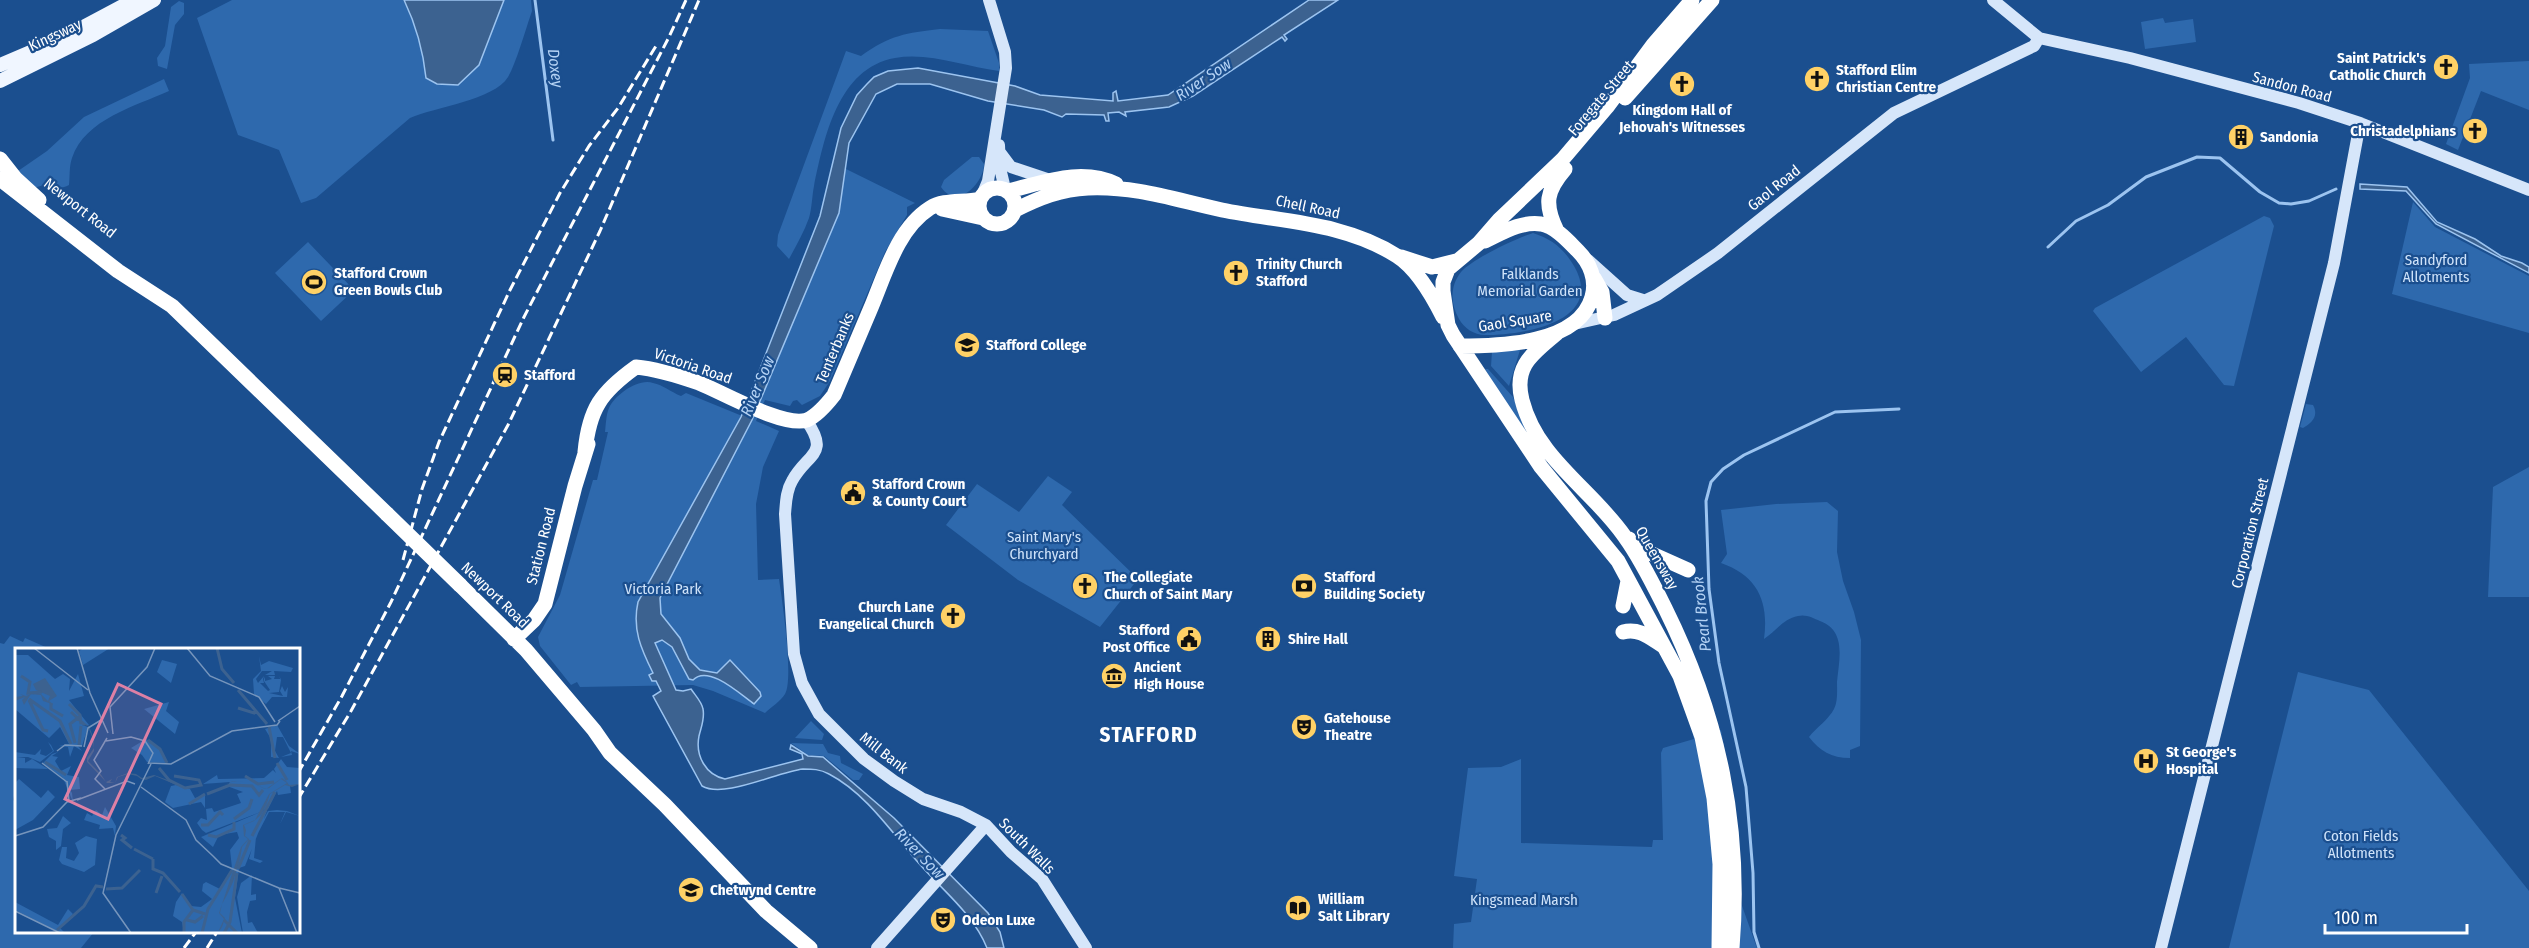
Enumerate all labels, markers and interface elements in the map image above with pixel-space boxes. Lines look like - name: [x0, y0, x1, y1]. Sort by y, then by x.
- street label: Kingsway: [26, 15, 85, 55]
- water label: Doxey: [544, 48, 567, 89]
- place label: Saint Patrick's Catholic Church: [2329, 49, 2426, 84]
- church icon: Saint Patrick's Catholic Church: [2431, 52, 2461, 82]
- water label: River Sow: [1172, 54, 1235, 105]
- street label: Foregate Street: [1564, 57, 1638, 139]
- place label: Stafford Elim Christian Centre: [1836, 61, 1936, 96]
- church icon: Stafford Elim Christian Centre: [1802, 64, 1832, 94]
- street label: Sandon Road: [2250, 68, 2334, 106]
- church icon: Kingdom Hall of Jehovah's Witnesses: [1667, 69, 1697, 99]
- place label: Kingdom Hall of Jehovah's Witnesses: [1618, 101, 1745, 136]
- church icon: Christadelphians: [2460, 116, 2490, 146]
- building icon: Sandonia: [2226, 122, 2256, 152]
- place label: Christadelphians: [2350, 122, 2456, 140]
- place label: Sandonia: [2260, 128, 2319, 146]
- street label: Gaol Road: [1744, 161, 1804, 215]
- street label: Newport Road: [40, 174, 120, 242]
- street label: Chell Road: [1274, 191, 1342, 223]
- park label: Sandyford Allotments: [2403, 251, 2469, 286]
- place label: Trinity Church Stafford: [1256, 255, 1342, 290]
- church icon: Trinity Church Stafford: [1221, 258, 1251, 288]
- place label: Stafford Crown Green Bowls Club: [334, 264, 442, 299]
- park label: Falklands Memorial Garden: [1477, 265, 1583, 300]
- sports icon: Stafford Crown Green Bowls Club: [299, 267, 329, 297]
- street label: Gaol Square: [1477, 306, 1553, 336]
- street label: Tenterbanks: [812, 310, 858, 386]
- school or university icon: Stafford College: [952, 330, 982, 360]
- place label: Stafford College: [986, 336, 1087, 354]
- street label: Victoria Road: [652, 344, 734, 388]
- water label: River Sow: [736, 353, 779, 419]
- station icon: Stafford: [490, 360, 520, 390]
- place label: Stafford: [524, 366, 575, 384]
- place label: Stafford Crown & County Court: [872, 475, 967, 510]
- street label: Corporation Street: [2228, 476, 2272, 590]
- public building icon: Stafford Crown & County Court: [838, 478, 868, 508]
- street label: Station Road: [523, 506, 559, 586]
- street label: Queensway: [1632, 523, 1682, 593]
- park label: Saint Mary's Churchyard: [1007, 528, 1081, 563]
- street label: Newport Road: [457, 558, 533, 632]
- place label: The Collegiate Church of Saint Mary: [1104, 568, 1233, 603]
- place label: Stafford Building Society: [1324, 568, 1426, 603]
- church icon: The Collegiate Church of Saint Mary: [1070, 571, 1100, 601]
- bank icon: Stafford Building Society: [1289, 571, 1319, 601]
- water label: Pearl Brook: [1688, 575, 1715, 652]
- park label: Victoria Park: [625, 580, 701, 598]
- place label: Church Lane Evangelical Church: [819, 598, 934, 633]
- church icon: Church Lane Evangelical Church: [938, 601, 968, 631]
- place label: Stafford Post Office: [1103, 621, 1170, 656]
- public building icon: Stafford Post Office: [1174, 624, 1204, 654]
- building icon: Shire Hall: [1253, 624, 1283, 654]
- place label: Shire Hall: [1288, 630, 1349, 648]
- inset map: [15, 648, 300, 933]
- place label: Ancient High House: [1133, 658, 1205, 693]
- museum icon: Ancient High House: [1099, 661, 1129, 691]
- place label: Gatehouse Theatre: [1324, 709, 1391, 744]
- theatre icon: Gatehouse Theatre: [1289, 712, 1319, 742]
- district label: STAFFORD: [1100, 722, 1198, 748]
- street label: Mill Bank: [856, 729, 912, 777]
- place label: St George's Hospital: [2166, 743, 2237, 778]
- hospital icon: St George's Hospital: [2131, 746, 2161, 776]
- street label: South Walls: [995, 814, 1059, 878]
- water label: River Sow: [891, 824, 949, 883]
- park label: Coton Fields Allotments: [2324, 827, 2398, 862]
- school or university icon: Chetwynd Centre: [676, 875, 706, 905]
- place label: Chetwynd Centre: [710, 881, 816, 899]
- place label: William Salt Library: [1318, 890, 1391, 925]
- park label: Kingsmead Marsh: [1470, 891, 1578, 909]
- library icon: William Salt Library: [1283, 893, 1313, 923]
- scale bar: [2325, 897, 2468, 935]
- theatre icon: Odeon Luxe: [928, 905, 958, 935]
- text: 100 m: [2334, 907, 2378, 929]
- place label: Odeon Luxe: [962, 911, 1036, 929]

